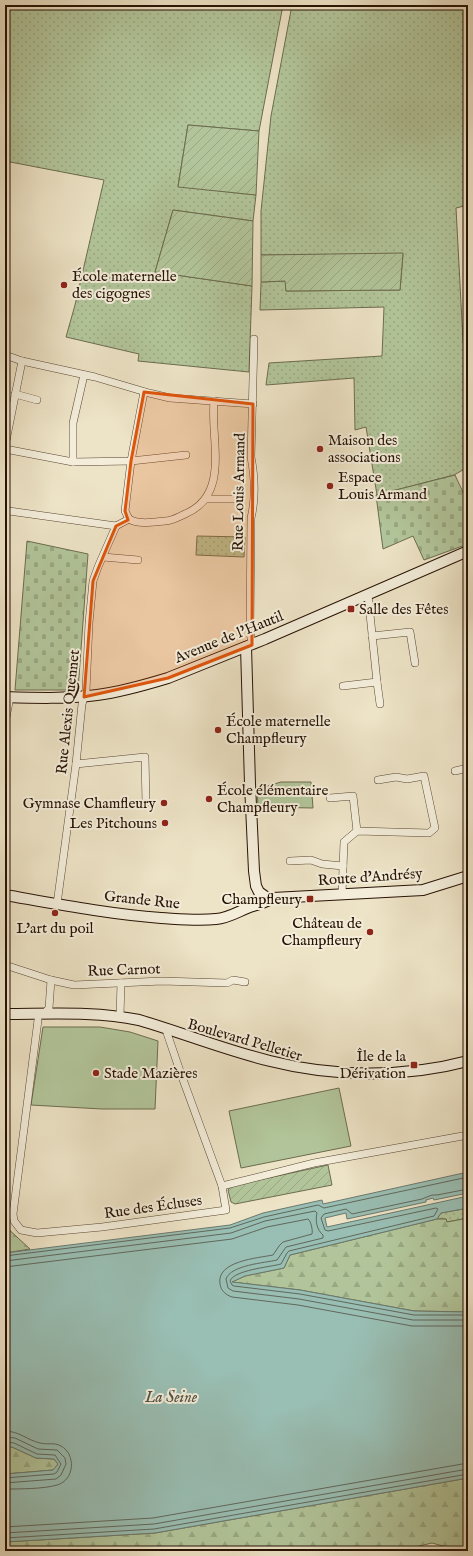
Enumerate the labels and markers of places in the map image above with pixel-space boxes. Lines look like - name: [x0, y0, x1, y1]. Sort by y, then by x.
- place label: École maternelle des cigognes: [72, 267, 177, 303]
- marker: École maternelle des cigognes: [59, 280, 69, 290]
- place label: Maison des associations: [328, 431, 400, 467]
- marker: Maison des associations: [315, 444, 325, 454]
- place label: Espace Louis Armand: [338, 468, 428, 504]
- marker: Espace Louis Armand: [325, 481, 335, 491]
- place label: Salle des Fêtes: [359, 600, 449, 619]
- marker: Salle des Fêtes: [346, 604, 356, 614]
- place label: École maternelle Champfleury: [226, 712, 331, 748]
- marker: École maternelle Champfleury: [213, 725, 223, 735]
- place label: École élémentaire Champfleury: [217, 781, 328, 817]
- place label: Gymnase Chamfleury: [23, 794, 157, 813]
- marker: École élémentaire Champfleury: [204, 794, 214, 804]
- marker: Gymnase Chamfleury: [159, 798, 169, 808]
- place label: Les Pitchouns: [70, 814, 157, 833]
- marker: Les Pitchouns: [160, 818, 170, 828]
- place label: Champfleury: [221, 890, 303, 909]
- marker: Champfleury: [305, 894, 315, 904]
- marker: L'art du poil: [50, 908, 60, 918]
- place label: Château de Champfleury: [281, 914, 363, 950]
- place label: L'art du poil: [16, 919, 95, 938]
- marker: Château de Champfleury: [365, 927, 375, 937]
- place label: Île de la Dérivation: [339, 1047, 407, 1083]
- marker: Île de la Dérivation: [409, 1060, 419, 1070]
- place label: Stade Mazières: [104, 1064, 198, 1083]
- marker: Stade Mazières: [91, 1068, 101, 1078]

